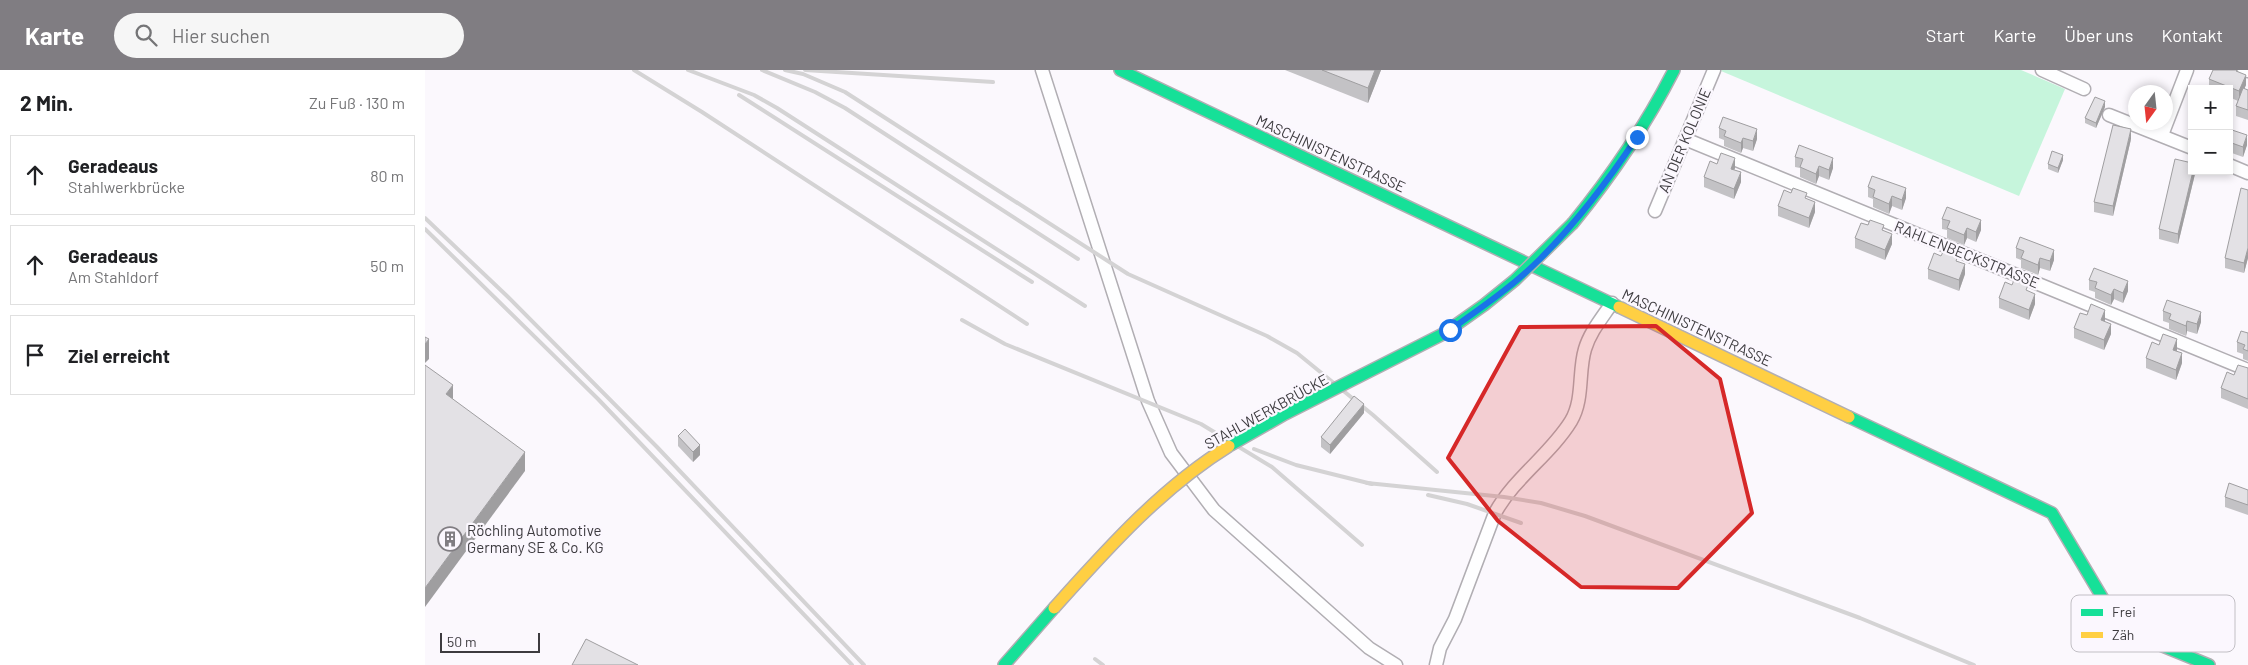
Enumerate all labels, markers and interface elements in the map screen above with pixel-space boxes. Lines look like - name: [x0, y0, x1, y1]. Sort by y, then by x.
- search box: [114, 13, 464, 58]
- text: Karte: [25, 21, 84, 50]
- icon: search: [132, 21, 160, 49]
- text: Hier suchen: [172, 24, 270, 47]
- text: Start: [1926, 24, 1965, 46]
- text: Karte: [1993, 24, 2036, 46]
- text: Über uns: [2064, 24, 2133, 46]
- text: Kontakt: [2161, 24, 2223, 46]
- street label: AN DER KOLONIE: [1654, 85, 1714, 195]
- north arrow: [2128, 85, 2173, 130]
- map controls: [2188, 85, 2233, 175]
- button: +: [2188, 85, 2233, 130]
- text: 2 Min.: [20, 90, 73, 115]
- text: Zu Fuß · 130 m: [309, 93, 405, 112]
- street label: MASCHINISTENSTRASSE: [1253, 110, 1409, 196]
- route end: [1626, 126, 1649, 149]
- button: −: [2188, 130, 2233, 175]
- text: Geradeaus: [68, 154, 158, 177]
- icon: ahead: [21, 161, 49, 189]
- text: 80 m: [370, 166, 404, 185]
- text: Stahlwerkbrücke: [68, 177, 185, 196]
- street label: RAHLENBECKSTRASSE: [1892, 217, 2042, 291]
- text: Geradeaus: [68, 244, 158, 267]
- icon: ahead: [21, 251, 49, 279]
- text: 50 m: [370, 256, 404, 275]
- text: Am Stahldorf: [68, 267, 159, 286]
- street label: MASCHINISTENSTRASSE: [1619, 284, 1775, 370]
- route start: [1439, 319, 1462, 342]
- icon: arrive: [21, 341, 49, 369]
- text: Ziel erreicht: [68, 344, 170, 367]
- street label: STAHLWERKBRÜCKE: [1201, 369, 1331, 453]
- place label: Röchling Automotive Germany SE & Co. KG: [467, 521, 604, 556]
- building icon: Röchling Automotive Germany SE & Co. KG: [437, 526, 463, 552]
- legend: [2071, 595, 2235, 652]
- text: Frei: [2112, 603, 2136, 620]
- text: Zäh: [2112, 626, 2134, 643]
- scale bar: [440, 630, 540, 653]
- text: 50 m: [447, 633, 476, 650]

